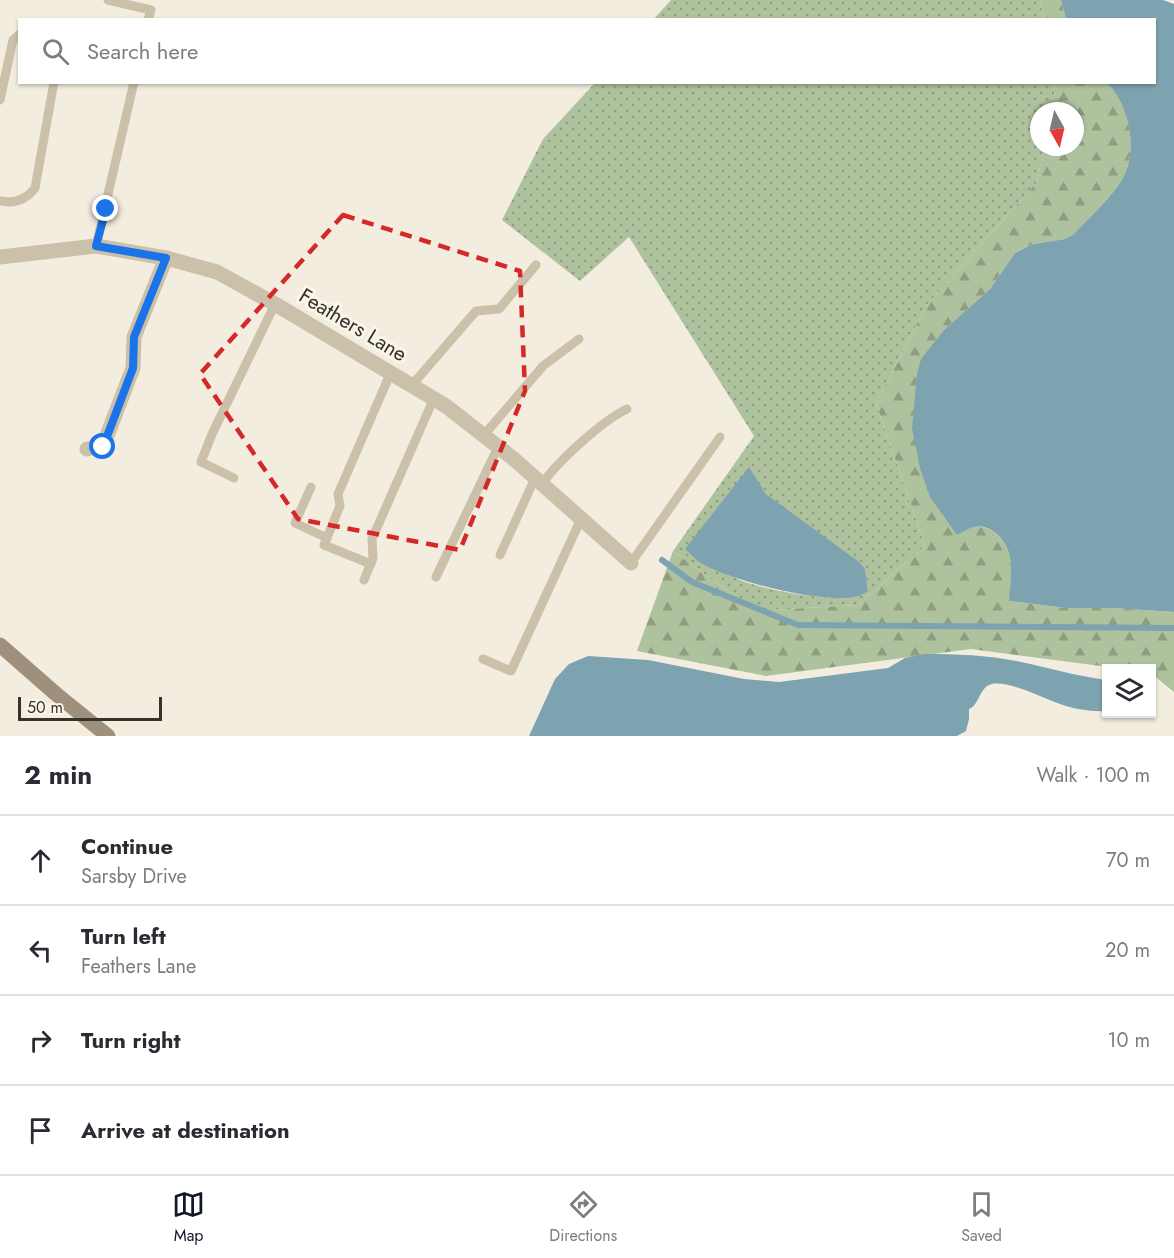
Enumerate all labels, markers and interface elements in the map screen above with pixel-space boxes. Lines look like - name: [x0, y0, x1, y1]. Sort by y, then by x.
- search box: [18, 18, 1156, 84]
- icon: search: [39, 35, 72, 68]
- text: Search here: [87, 35, 198, 67]
- north arrow: [1030, 102, 1084, 156]
- route end: [92, 195, 118, 221]
- street label: Feathers Lane: [293, 281, 413, 369]
- route start: [89, 433, 115, 459]
- map controls: [1102, 664, 1156, 718]
- button: layers: [1102, 664, 1156, 718]
- scale bar: [18, 694, 162, 722]
- text: 50 m: [27, 696, 63, 719]
- text: 2 min: [24, 756, 92, 794]
- text: Walk · 100 m: [1037, 761, 1150, 790]
- text: Continue: [81, 830, 173, 862]
- icon: ahead: [24, 844, 57, 877]
- text: 70 m: [1106, 846, 1150, 875]
- text: Sarsby Drive: [81, 862, 187, 891]
- text: Turn left: [81, 920, 166, 952]
- icon: left: [24, 934, 57, 967]
- text: 20 m: [1105, 936, 1150, 965]
- text: Feathers Lane: [81, 952, 196, 981]
- icon: right: [24, 1024, 57, 1057]
- text: Turn right: [81, 1024, 181, 1056]
- text: 10 m: [1107, 1026, 1150, 1055]
- icon: arrive: [24, 1114, 57, 1147]
- text: Arrive at destination: [81, 1114, 290, 1146]
- tab: Map: [172, 1188, 205, 1247]
- tab: Directions: [549, 1188, 617, 1247]
- tab: Saved: [961, 1188, 1002, 1247]

